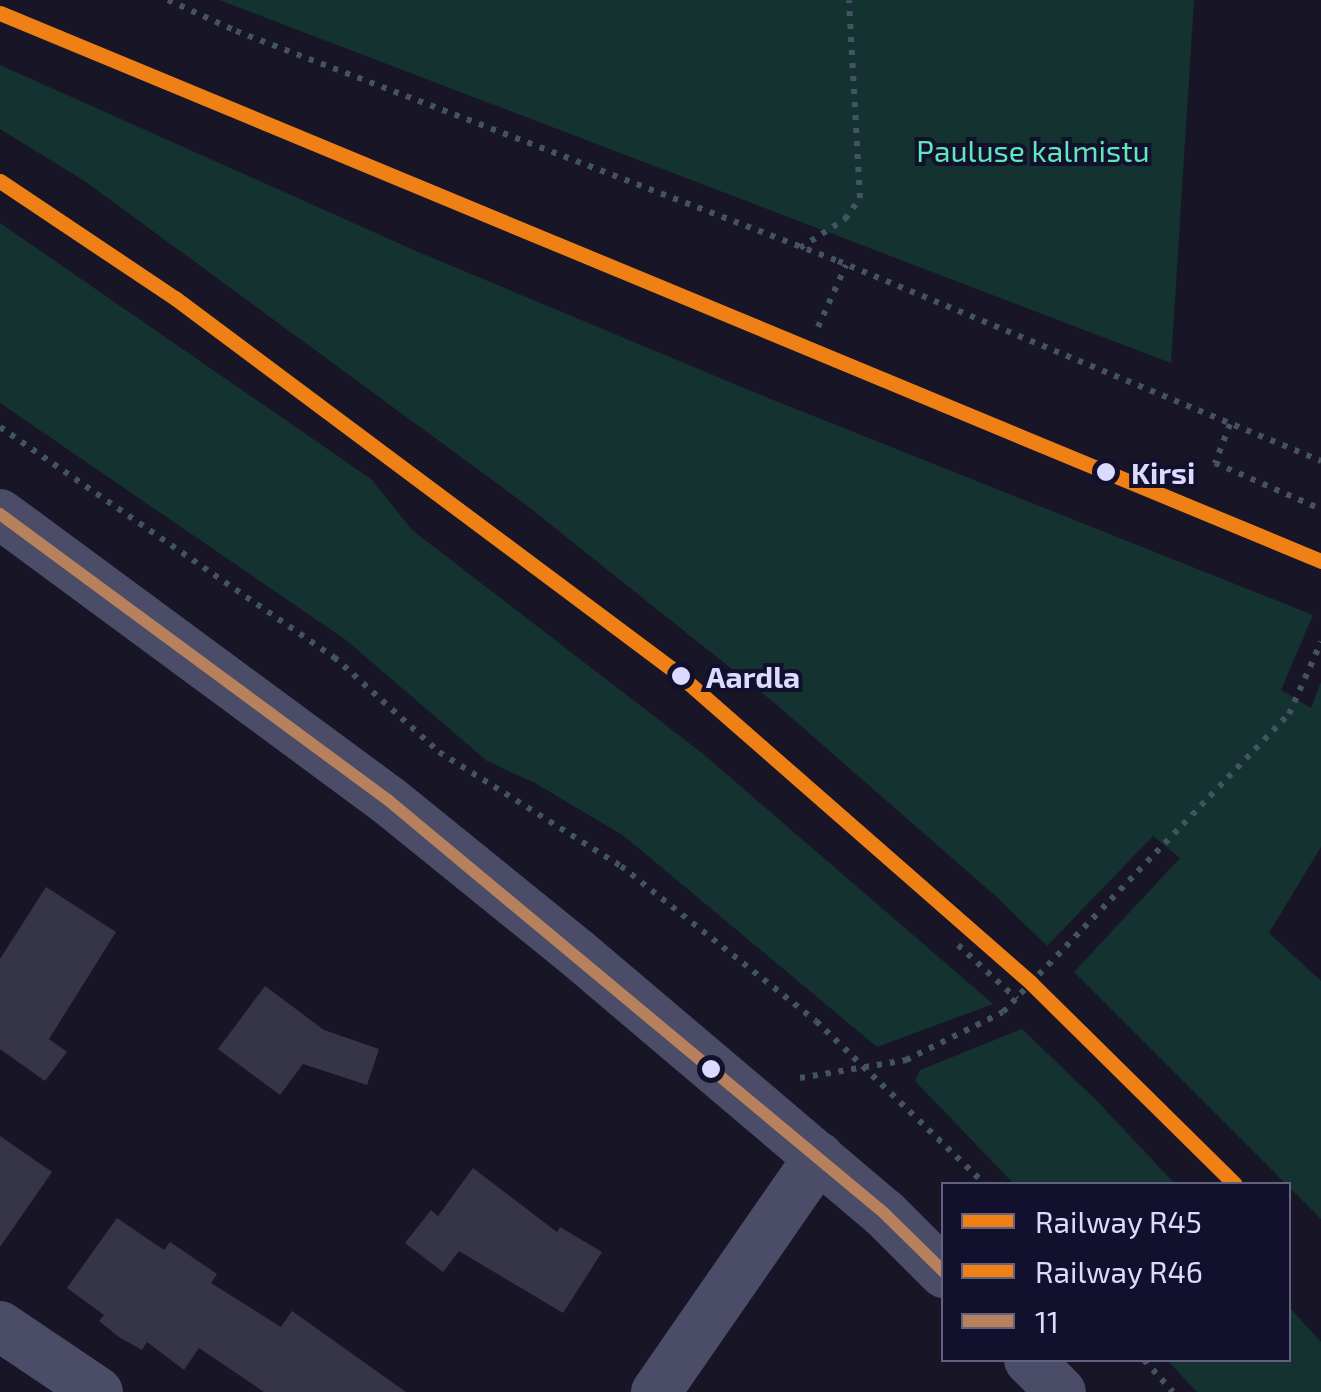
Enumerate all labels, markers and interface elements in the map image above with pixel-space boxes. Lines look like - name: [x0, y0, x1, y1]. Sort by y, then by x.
- park label: Pauluse kalmistu: [916, 132, 1150, 168]
- place label: Kirsi: [1131, 454, 1195, 490]
- marker: Kirsi: [1090, 456, 1122, 488]
- place label: Aardla: [706, 658, 800, 694]
- marker: Aardla: [665, 660, 697, 692]
- unlabelled marker: [701, 1059, 721, 1079]
- legend: [941, 1182, 1291, 1362]
- text: Railway R45: [1035, 1203, 1202, 1239]
- text: Railway R46: [1035, 1253, 1203, 1289]
- text: 11: [1035, 1303, 1059, 1339]

